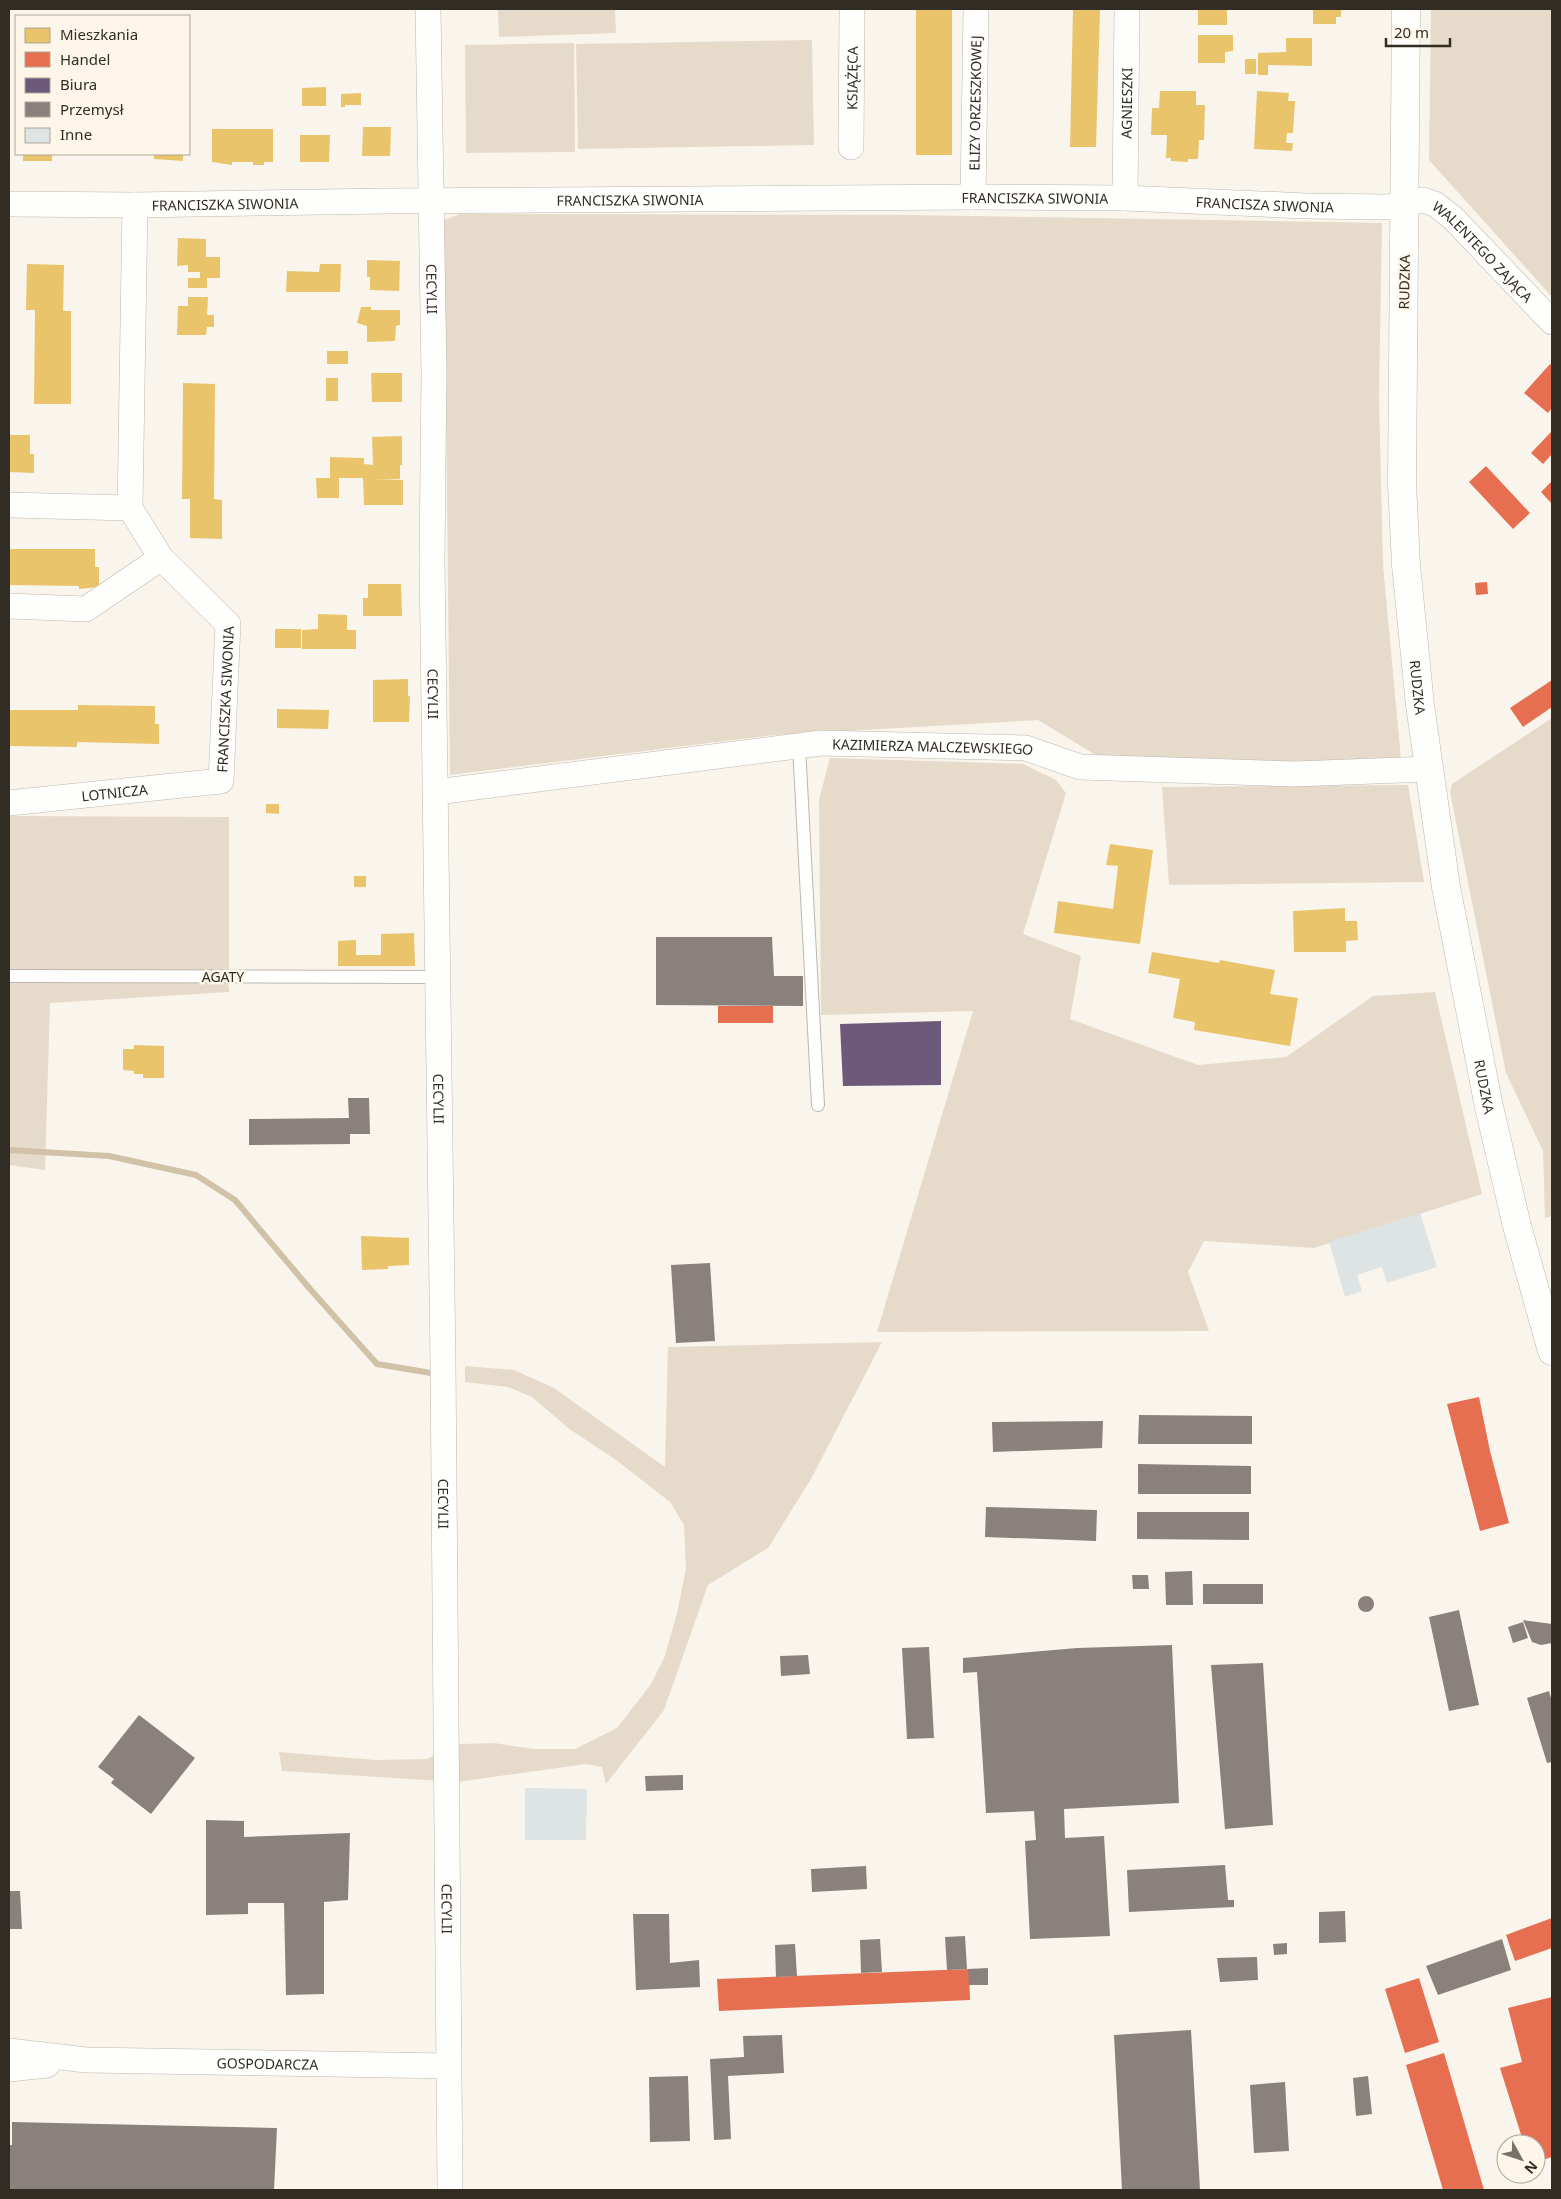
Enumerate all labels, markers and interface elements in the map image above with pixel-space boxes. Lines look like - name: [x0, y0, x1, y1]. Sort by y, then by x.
- legend: [15, 15, 190, 155]
- scale bar: [1386, 15, 1450, 47]
- text: 20 m: [1394, 22, 1429, 42]
- text: Mieszkania: [60, 24, 138, 44]
- street label: ELIZY ORZESZKOWEJ: [964, 35, 985, 171]
- street label: KSIĄŻĘCA: [842, 46, 861, 110]
- text: Handel: [60, 49, 110, 69]
- street label: AGNIESZKI: [1116, 67, 1136, 139]
- text: Biura: [60, 74, 97, 94]
- text: Przemysł: [60, 99, 124, 119]
- text: Inne: [60, 124, 92, 144]
- street label: FRANCISZKA SIWONIA: [961, 187, 1108, 207]
- street label: FRANCISZKA SIWONIA: [557, 189, 703, 209]
- street label: FRANCISZA SIWONIA: [1195, 192, 1334, 216]
- street label: FRANCISZKA SIWONIA: [151, 193, 299, 214]
- street label: WALENTEGO ZAJĄCA: [1429, 196, 1537, 306]
- street label: RUDZKA: [1394, 254, 1414, 309]
- street label: CECYLII: [423, 264, 443, 315]
- street label: FRANCISZKA SIWONIA: [212, 625, 237, 773]
- street label: RUDZKA: [1406, 659, 1431, 716]
- street label: CECYLII: [424, 669, 444, 719]
- street label: KAZIMIERZA MALCZEWSKIEGO: [832, 734, 1036, 759]
- street label: LOTNICZA: [80, 779, 149, 805]
- street label: AGATY: [202, 967, 244, 986]
- street label: RUDZKA: [1470, 1058, 1500, 1116]
- street label: CECYLII: [430, 1074, 449, 1124]
- street label: CECYLII: [434, 1479, 454, 1529]
- street label: CECYLII: [438, 1884, 457, 1934]
- street label: GOSPODARCZA: [216, 2053, 318, 2073]
- north arrow: [1496, 2134, 1546, 2184]
- text: N: [1520, 2157, 1542, 2178]

